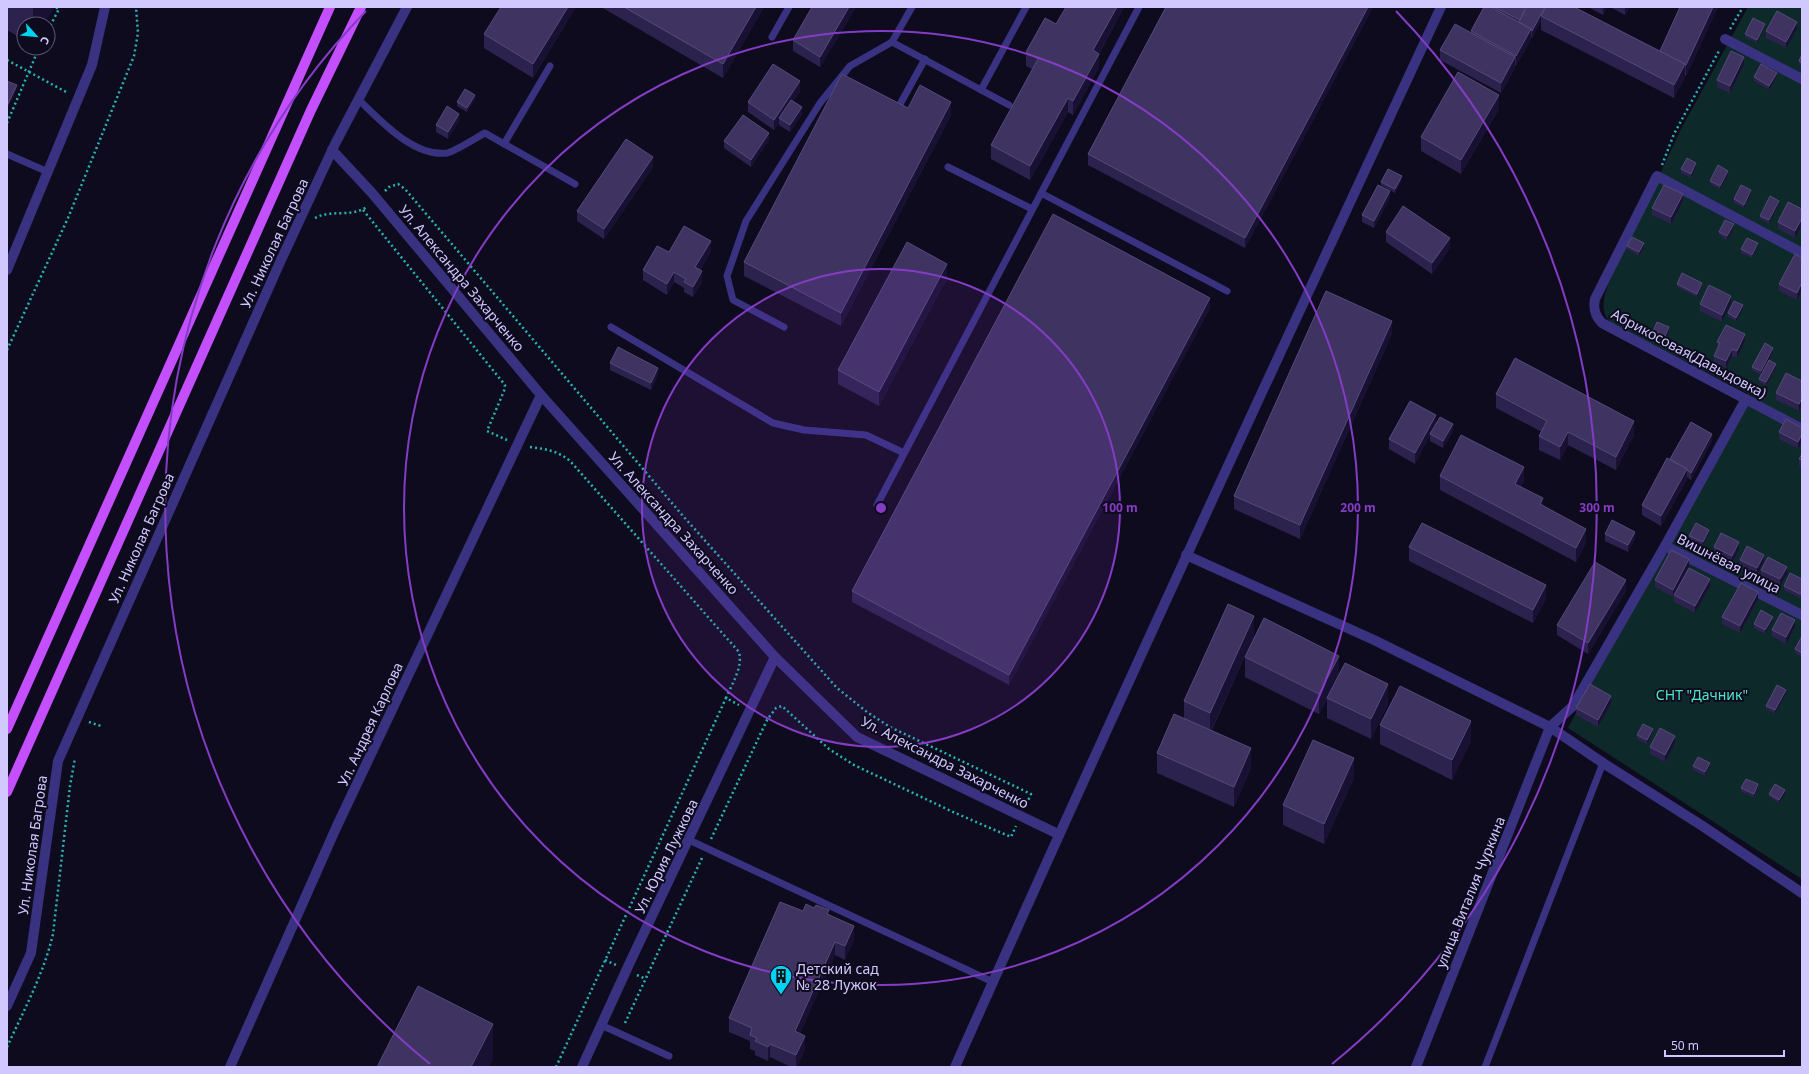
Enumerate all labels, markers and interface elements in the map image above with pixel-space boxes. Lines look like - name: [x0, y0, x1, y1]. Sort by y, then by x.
- north arrow: [16, 16, 56, 56]
- text: С: [37, 34, 54, 47]
- street label: Ул. Николая Багрова: [236, 175, 312, 311]
- street label: Ул. Александра Захарченко: [395, 201, 529, 355]
- street label: Абрикосовая(Давыдовка): [1608, 304, 1770, 402]
- street label: Ул. Александра Захарченко: [605, 448, 743, 598]
- street label: Ул. Николая Багрова: [104, 470, 178, 606]
- text: 100 m: [1102, 499, 1138, 516]
- text: 200 m: [1340, 499, 1376, 516]
- text: 300 m: [1579, 499, 1615, 516]
- centre of rings: [874, 501, 888, 515]
- street label: Вишнёвая улица: [1674, 529, 1784, 597]
- street label: Ул. Андрея Карлова: [333, 659, 407, 789]
- park label: СНТ "Дачник": [1656, 685, 1748, 704]
- street label: Ул. Александра Захарченко: [858, 711, 1032, 813]
- street label: Ул. Николая Багрова: [13, 774, 51, 916]
- street label: Ул. Юрия Лужкова: [630, 796, 702, 916]
- street label: улица Виталия Чуркина: [1431, 814, 1509, 970]
- place label: Детский сад № 28 Лужок: [796, 959, 879, 994]
- building icon: Детский сад № 28 Лужок: [768, 963, 794, 996]
- scale bar: [1665, 1032, 1784, 1058]
- text: 50 m: [1671, 1037, 1699, 1054]

